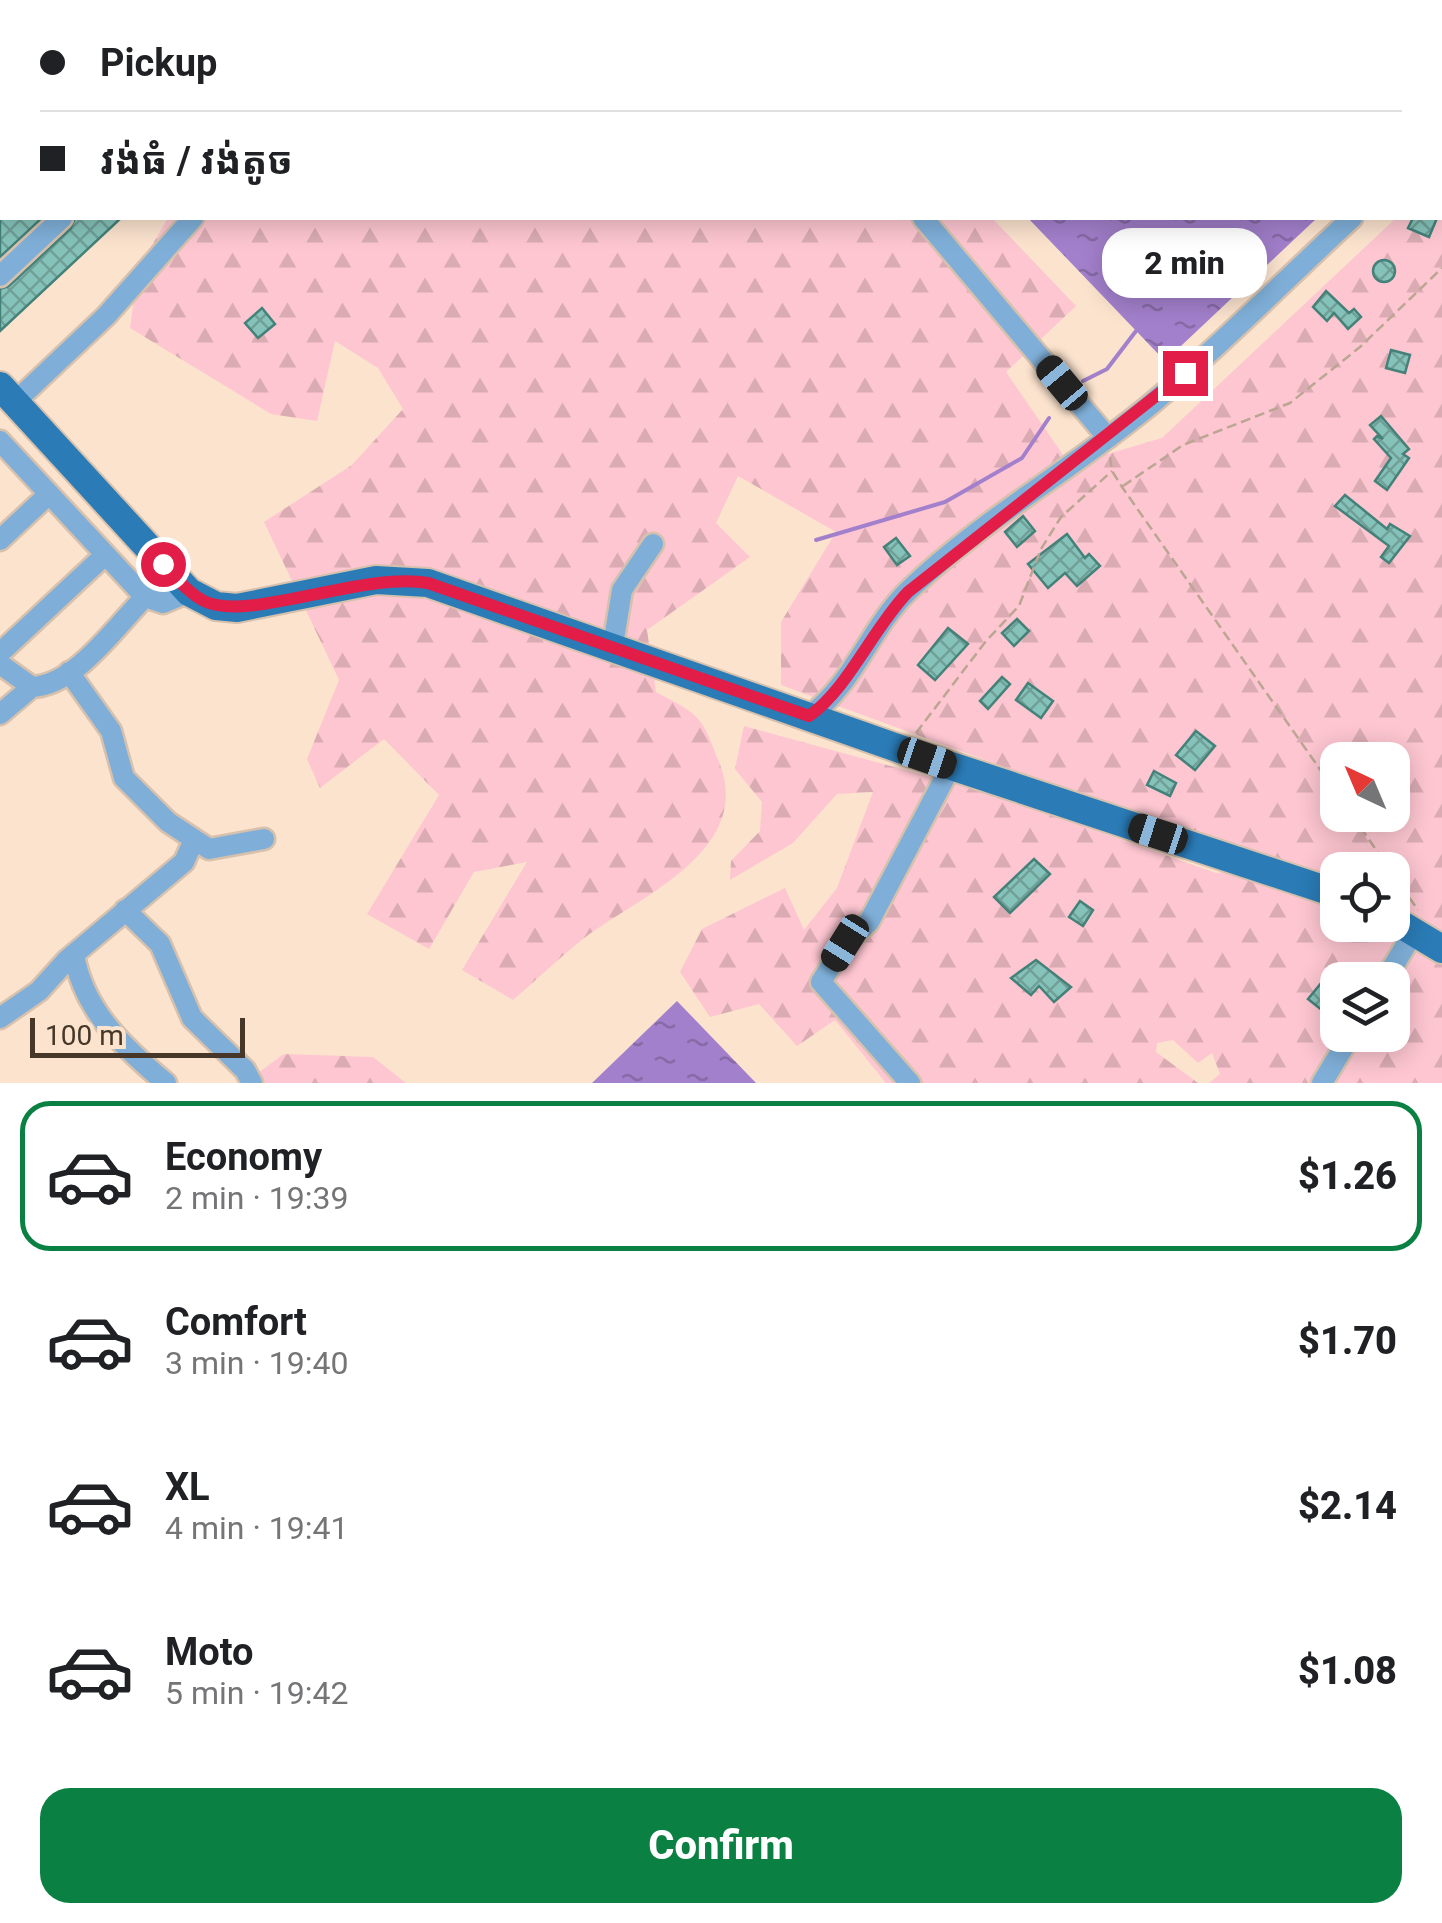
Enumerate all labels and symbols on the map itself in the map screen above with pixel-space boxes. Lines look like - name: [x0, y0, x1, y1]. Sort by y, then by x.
- callout: 2 min: [1102, 228, 1268, 298]
- car: [1031, 350, 1093, 416]
- route end: [1163, 351, 1208, 396]
- route start: [141, 542, 186, 587]
- car: [894, 734, 960, 782]
- north arrow: [1320, 742, 1410, 832]
- car: [1125, 810, 1191, 858]
- car: [816, 910, 874, 976]
- scale bar: [30, 1013, 245, 1058]

